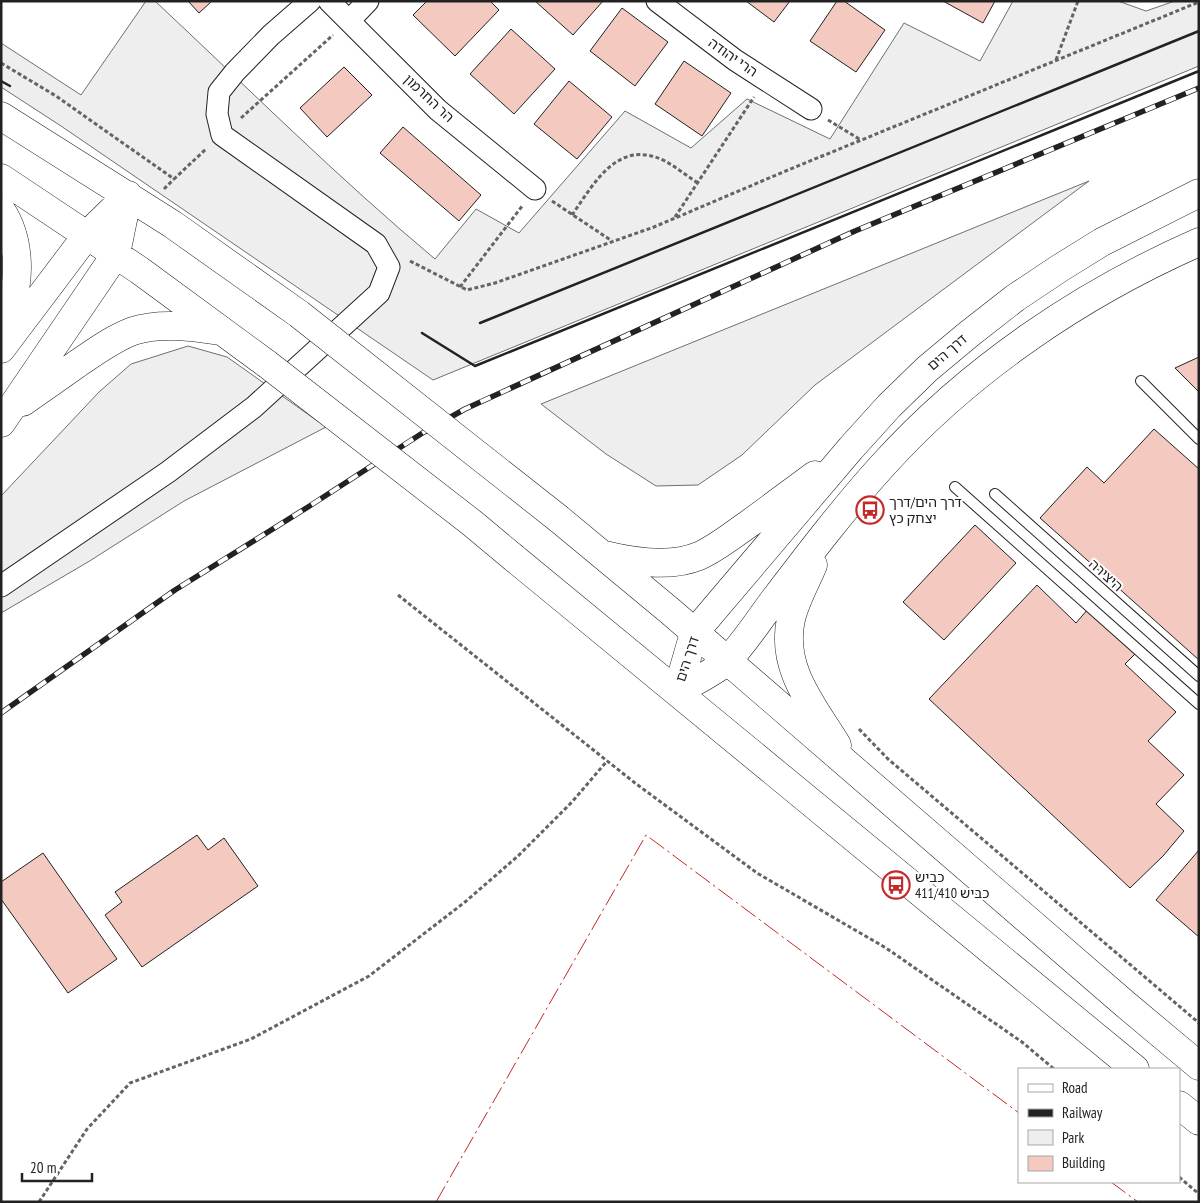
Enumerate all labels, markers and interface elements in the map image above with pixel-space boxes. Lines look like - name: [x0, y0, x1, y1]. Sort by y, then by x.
- street label: הרי יהודה: [705, 34, 761, 80]
- street label: הר החרמון: [400, 70, 458, 126]
- street label: דרך הים: [923, 330, 971, 374]
- place label: דרך הים/דרך יצחק כץ: [889, 493, 962, 527]
- bus stop icon: דרך הים/דרך יצחק כץ: [855, 495, 885, 525]
- street label: היצירה: [1085, 555, 1127, 595]
- street label: דרך הים: [671, 634, 703, 684]
- place label: כביש 411/כביש 410: [915, 868, 989, 902]
- bus stop icon: כביש 411/כביש 410: [881, 870, 911, 900]
- legend: [1018, 1068, 1180, 1183]
- text: Road: [1062, 1078, 1088, 1097]
- text: Railway: [1062, 1103, 1103, 1122]
- text: Park: [1062, 1128, 1084, 1147]
- scale bar: [22, 1150, 92, 1182]
- text: Building: [1062, 1153, 1105, 1172]
- text: 20 m: [30, 1158, 56, 1177]

